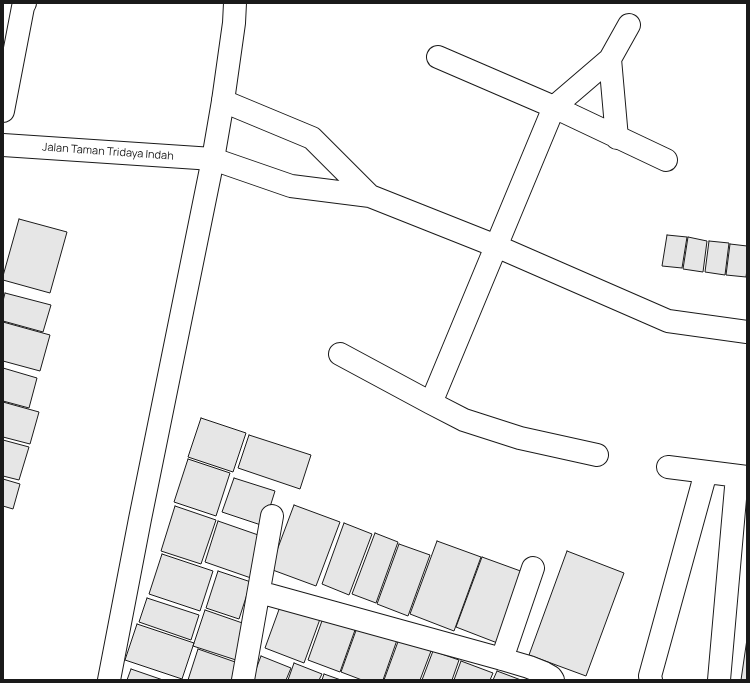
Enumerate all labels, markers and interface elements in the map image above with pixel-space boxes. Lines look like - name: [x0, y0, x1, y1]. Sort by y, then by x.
- street label: Jalan Taman Tridaya Indah: [42, 141, 174, 163]

